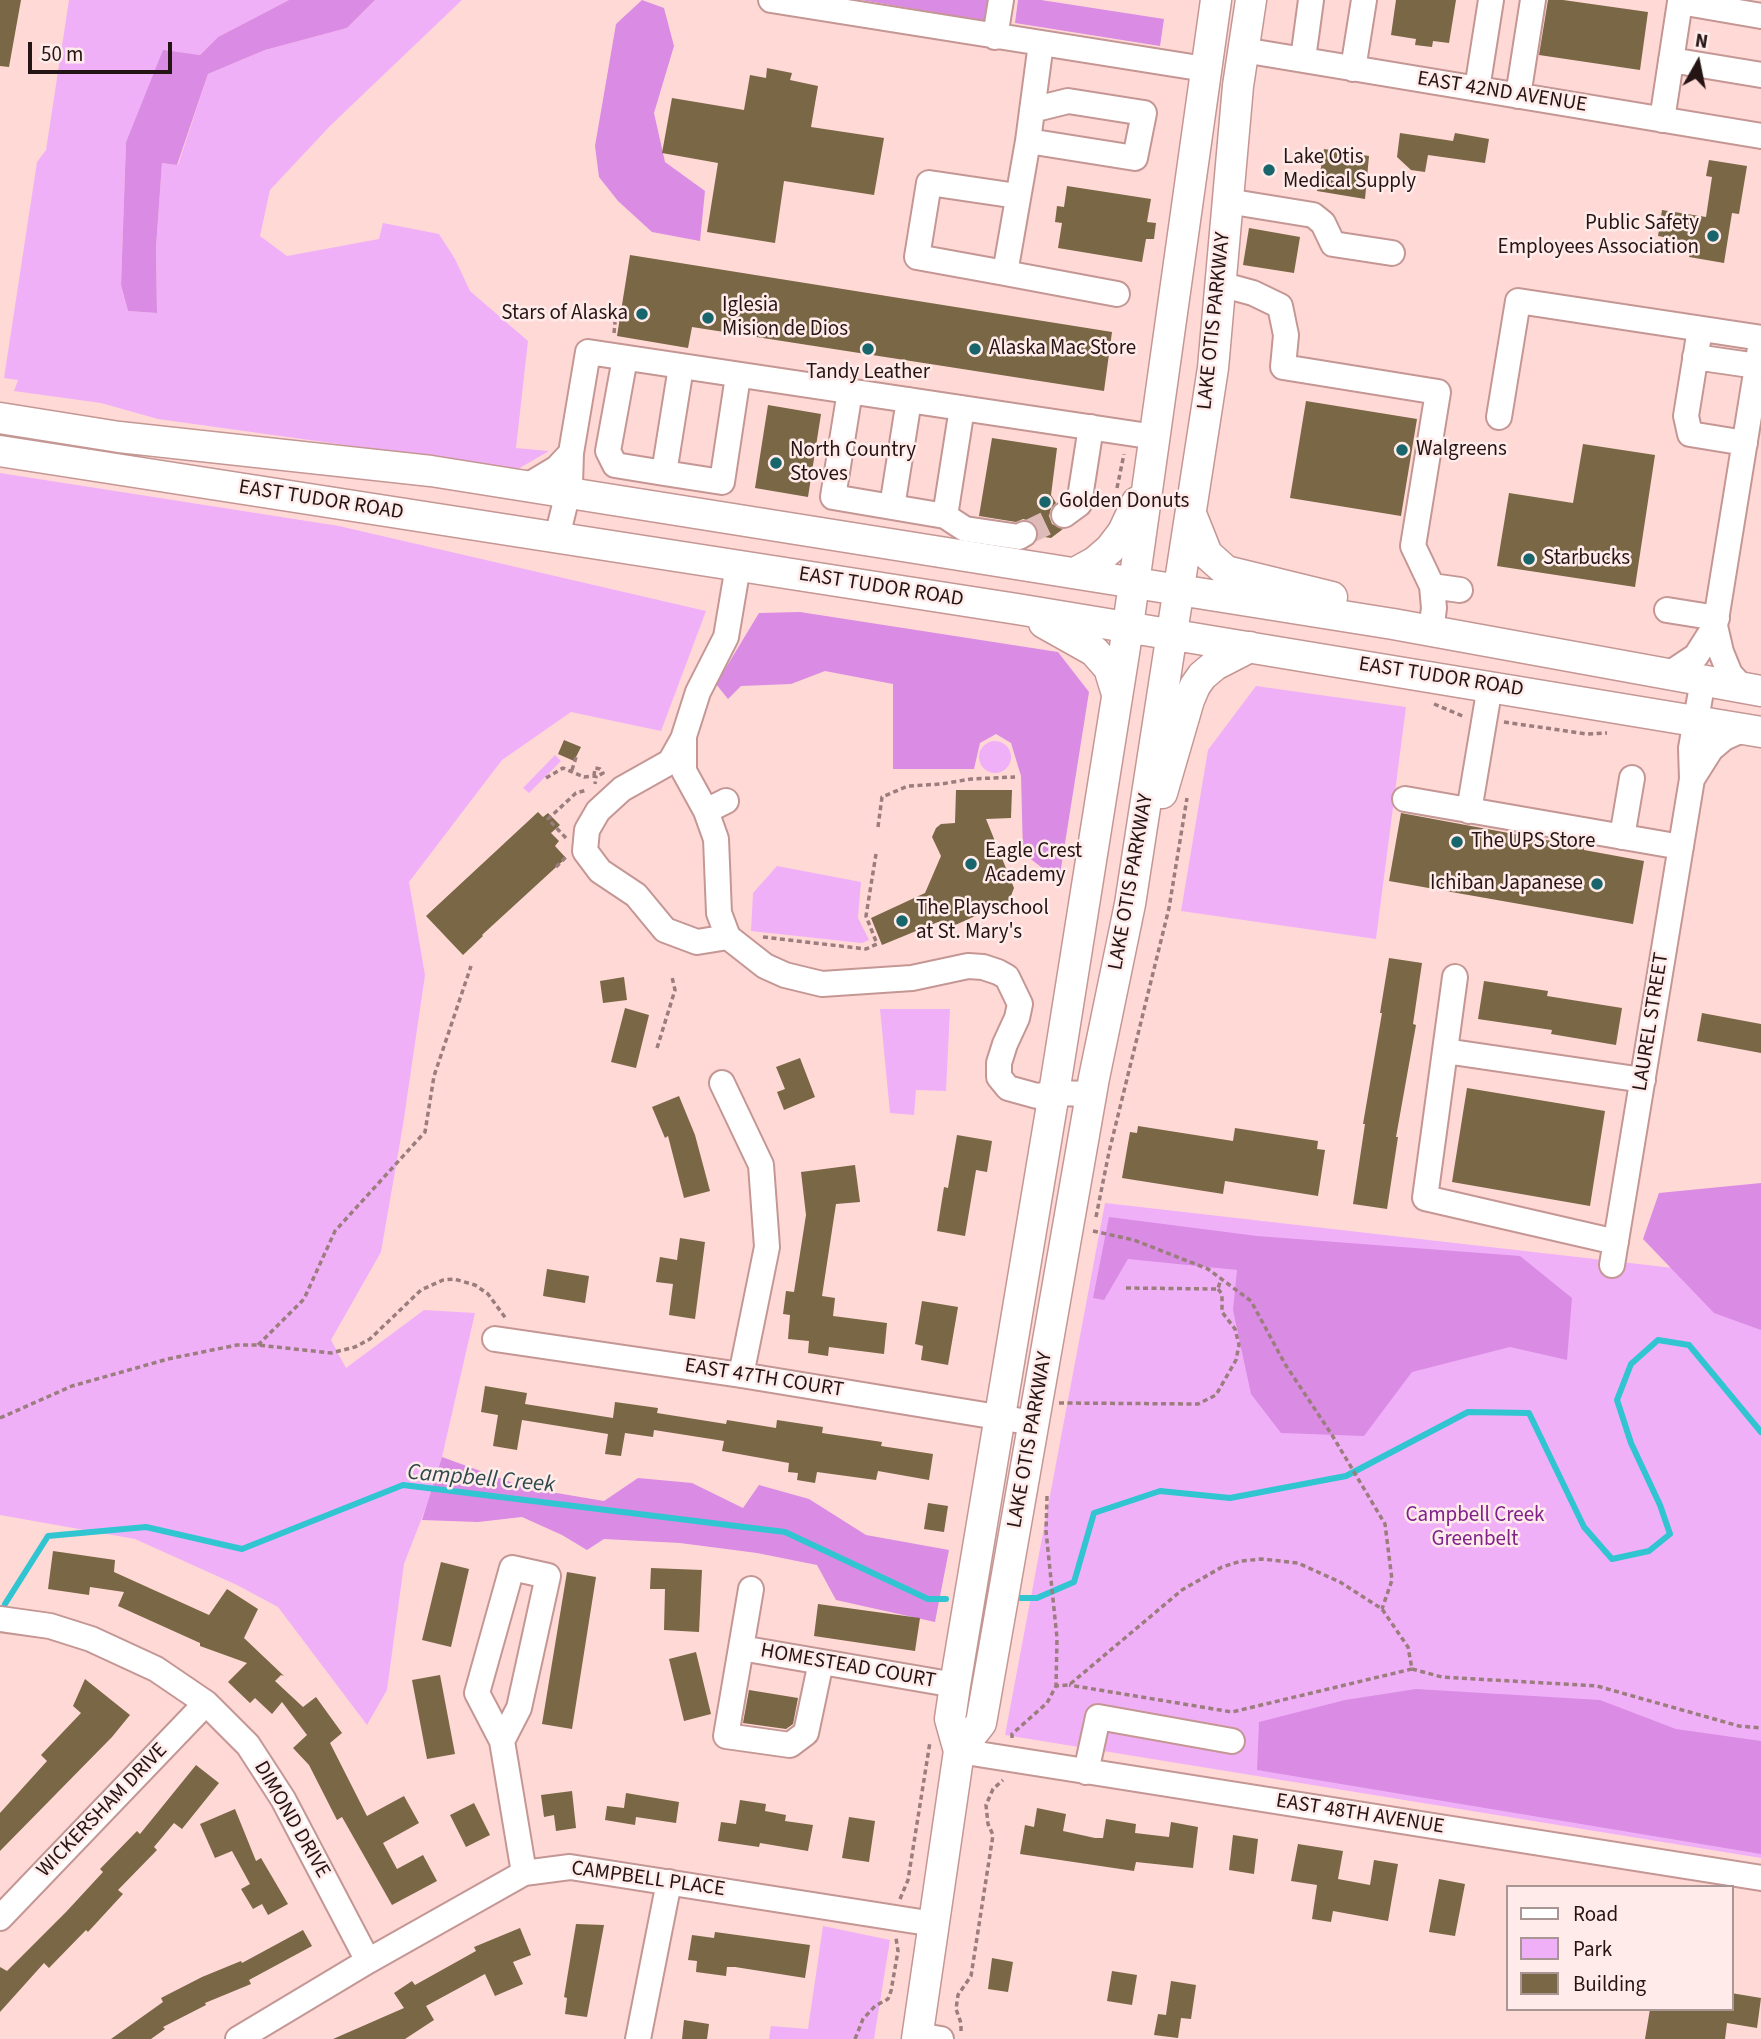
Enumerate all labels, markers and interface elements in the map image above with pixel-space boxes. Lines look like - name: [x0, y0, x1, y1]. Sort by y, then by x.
- text: N: [1693, 27, 1710, 56]
- scale bar: [32, 28, 175, 72]
- north arrow: [1663, 28, 1733, 98]
- text: 50 m: [41, 39, 83, 69]
- street label: EAST 42ND AVENUE: [1415, 67, 1589, 119]
- place label: Lake Otis Medical Supply: [1283, 145, 1416, 195]
- marker: Lake Otis Medical Supply: [1261, 162, 1277, 178]
- place label: Public Safety Employees Association: [1498, 211, 1699, 261]
- marker: Public Safety Employees Association: [1705, 228, 1721, 244]
- street label: LAKE OTIS PARKWAY: [1193, 231, 1237, 411]
- place label: Iglesia Mision de Dios: [722, 293, 848, 343]
- place label: Stars of Alaska: [501, 301, 628, 327]
- marker: Stars of Alaska: [634, 306, 650, 322]
- marker: Iglesia Mision de Dios: [700, 310, 716, 326]
- place label: Alaska Mac Store: [989, 336, 1136, 362]
- marker: Tandy Leather: [860, 341, 876, 357]
- marker: Alaska Mac Store: [967, 341, 983, 357]
- place label: Tandy Leather: [806, 360, 930, 386]
- place label: Walgreens: [1416, 437, 1507, 463]
- place label: North Country Stoves: [790, 438, 916, 488]
- marker: Walgreens: [1394, 442, 1410, 458]
- marker: North Country Stoves: [768, 455, 784, 471]
- street label: EAST TUDOR ROAD: [237, 476, 405, 526]
- place label: Golden Donuts: [1059, 489, 1189, 515]
- marker: Golden Donuts: [1037, 494, 1053, 510]
- place label: Starbucks: [1543, 546, 1630, 572]
- marker: Starbucks: [1521, 551, 1537, 567]
- street label: EAST TUDOR ROAD: [797, 563, 965, 613]
- street label: EAST TUDOR ROAD: [1357, 653, 1525, 703]
- street label: LAKE OTIS PARKWAY: [1104, 792, 1160, 972]
- place label: The UPS Store: [1471, 829, 1595, 855]
- marker: The UPS Store: [1449, 834, 1465, 850]
- place label: Eagle Crest Academy: [985, 839, 1082, 889]
- marker: Eagle Crest Academy: [963, 856, 979, 872]
- place label: Ichiban Japanese: [1430, 871, 1583, 897]
- marker: Ichiban Japanese: [1589, 876, 1605, 892]
- place label: The Playschool at St. Mary's: [916, 896, 1049, 946]
- marker: The Playschool at St. Mary's: [894, 913, 910, 929]
- street label: LAUREL STREET: [1629, 951, 1675, 1093]
- street label: LAKE OTIS PARKWAY: [1003, 1350, 1059, 1530]
- street label: EAST 47TH COURT: [683, 1354, 845, 1404]
- water label: Campbell Creek: [406, 1460, 556, 1500]
- park label: Campbell Creek Greenbelt: [1406, 1503, 1544, 1553]
- street label: HOMESTEAD COURT: [758, 1639, 938, 1695]
- street label: WICKERSHAM DRIVE: [32, 1739, 174, 1883]
- street label: DIMOND DRIVE: [247, 1757, 335, 1883]
- street label: EAST 48TH AVENUE: [1274, 1789, 1446, 1841]
- street label: CAMPBELL PLACE: [570, 1857, 726, 1903]
- legend: [1506, 1885, 1733, 2011]
- text: Road: [1573, 1899, 1618, 1929]
- text: Park: [1573, 1934, 1612, 1964]
- text: Building: [1573, 1969, 1646, 1999]

